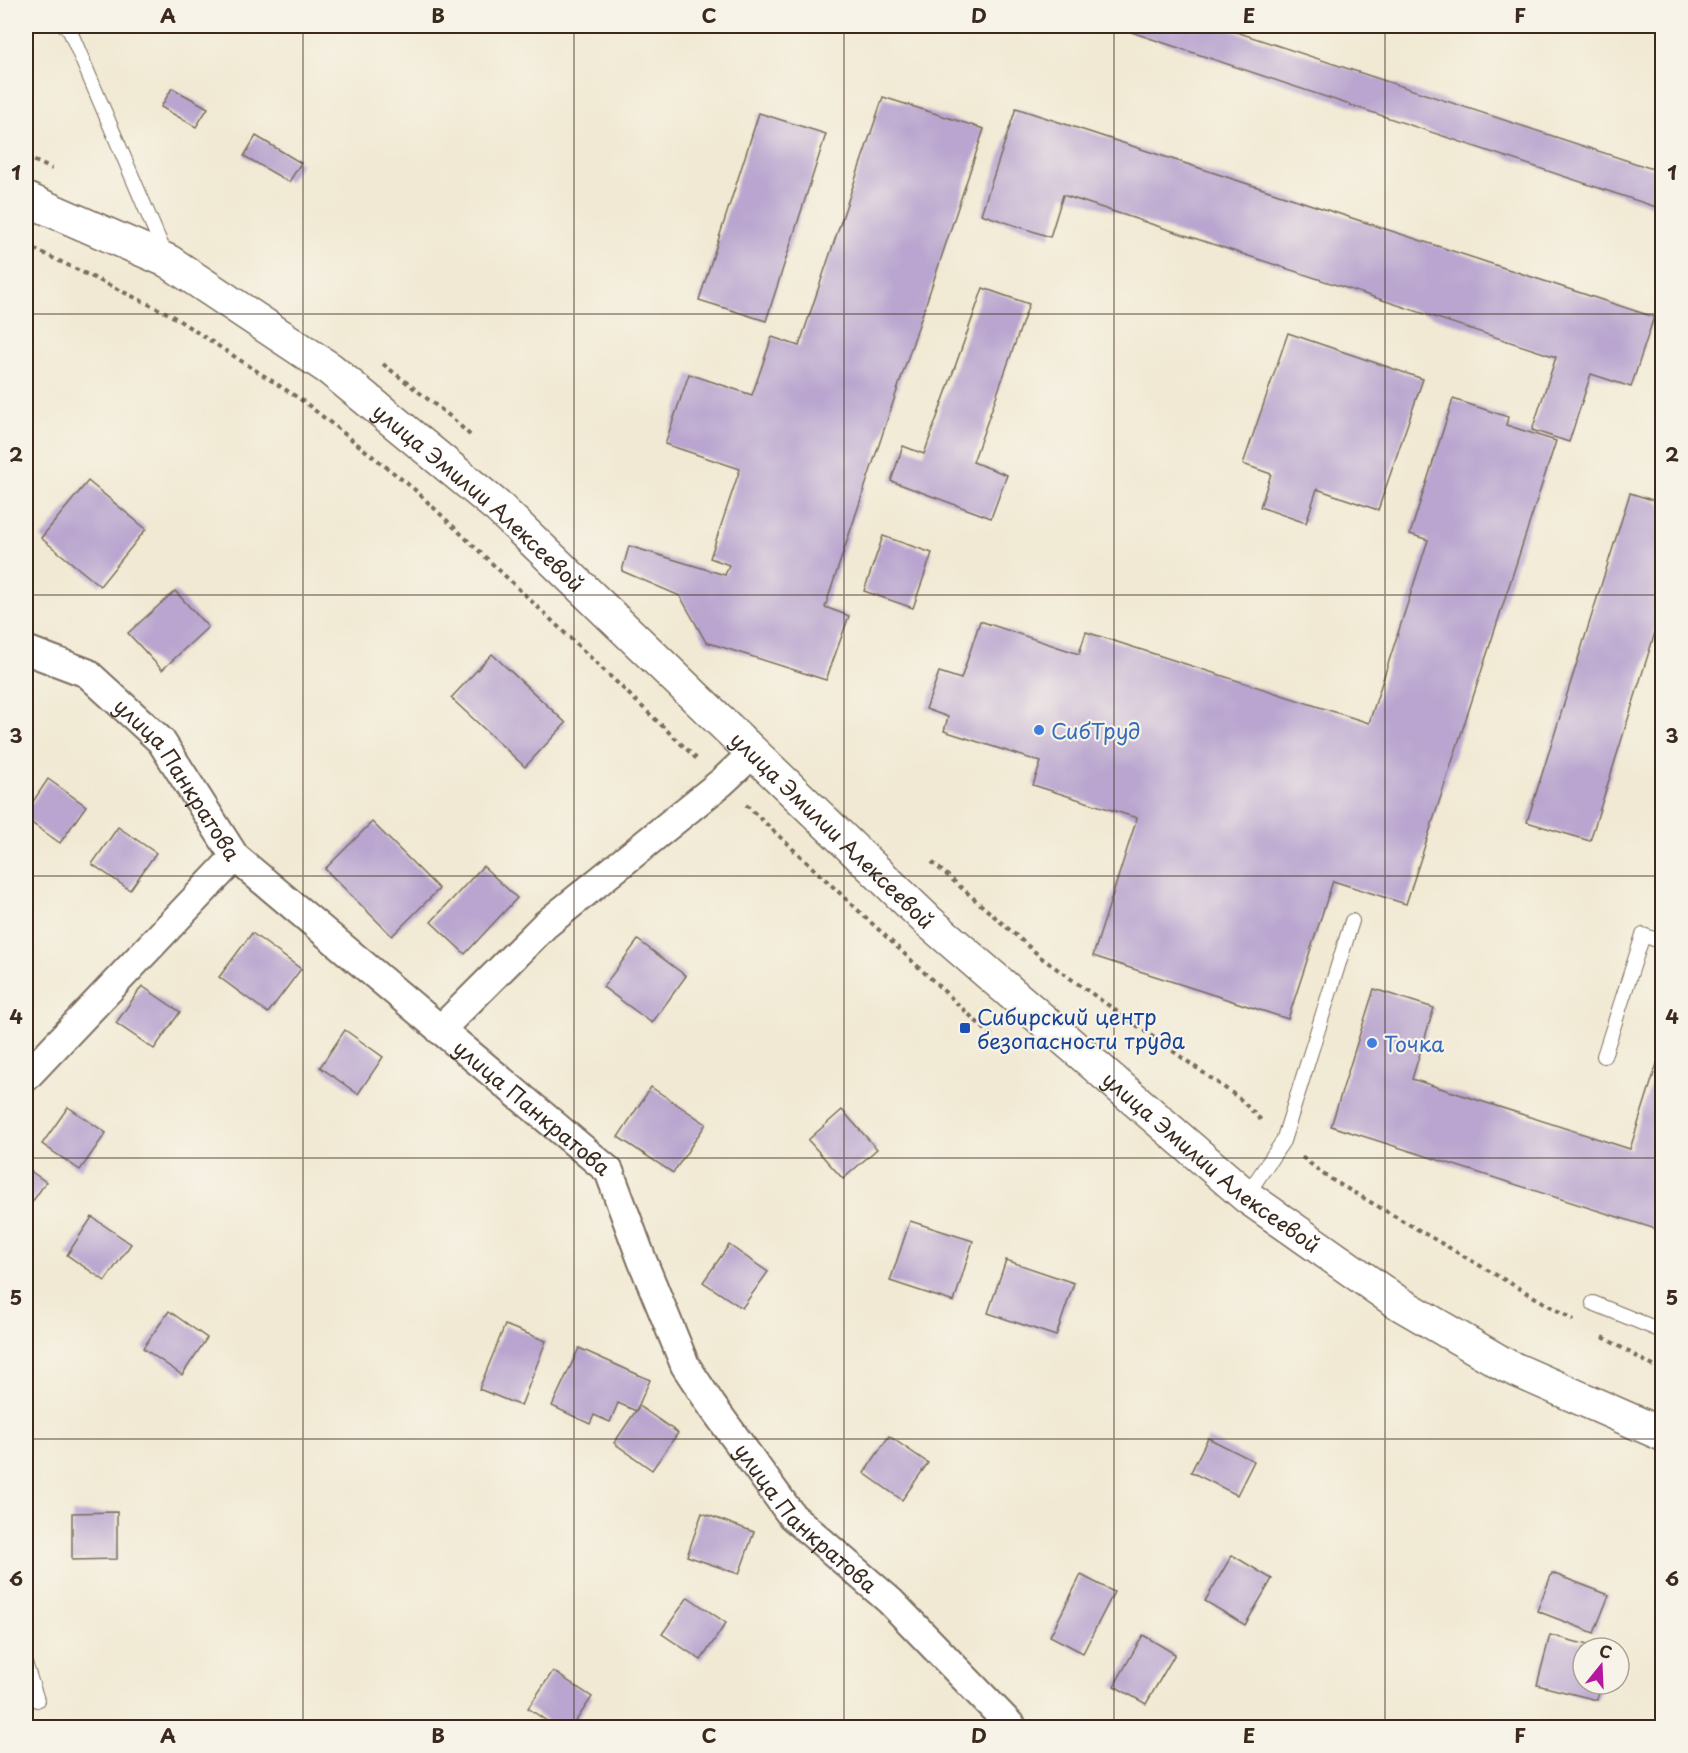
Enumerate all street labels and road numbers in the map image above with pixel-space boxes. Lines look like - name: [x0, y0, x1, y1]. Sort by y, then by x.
- street label: улица Эмилии Алексеевой: [366, 395, 592, 598]
- street label: улица Панкратова: [107, 690, 249, 867]
- street label: улица Эмилии Алексеевой: [724, 724, 942, 935]
- street label: улица Панкратова: [447, 1031, 618, 1183]
- street label: улица Эмилии Алексеевой: [1096, 1063, 1327, 1260]
- street label: улица Панкратова: [728, 1436, 885, 1600]

